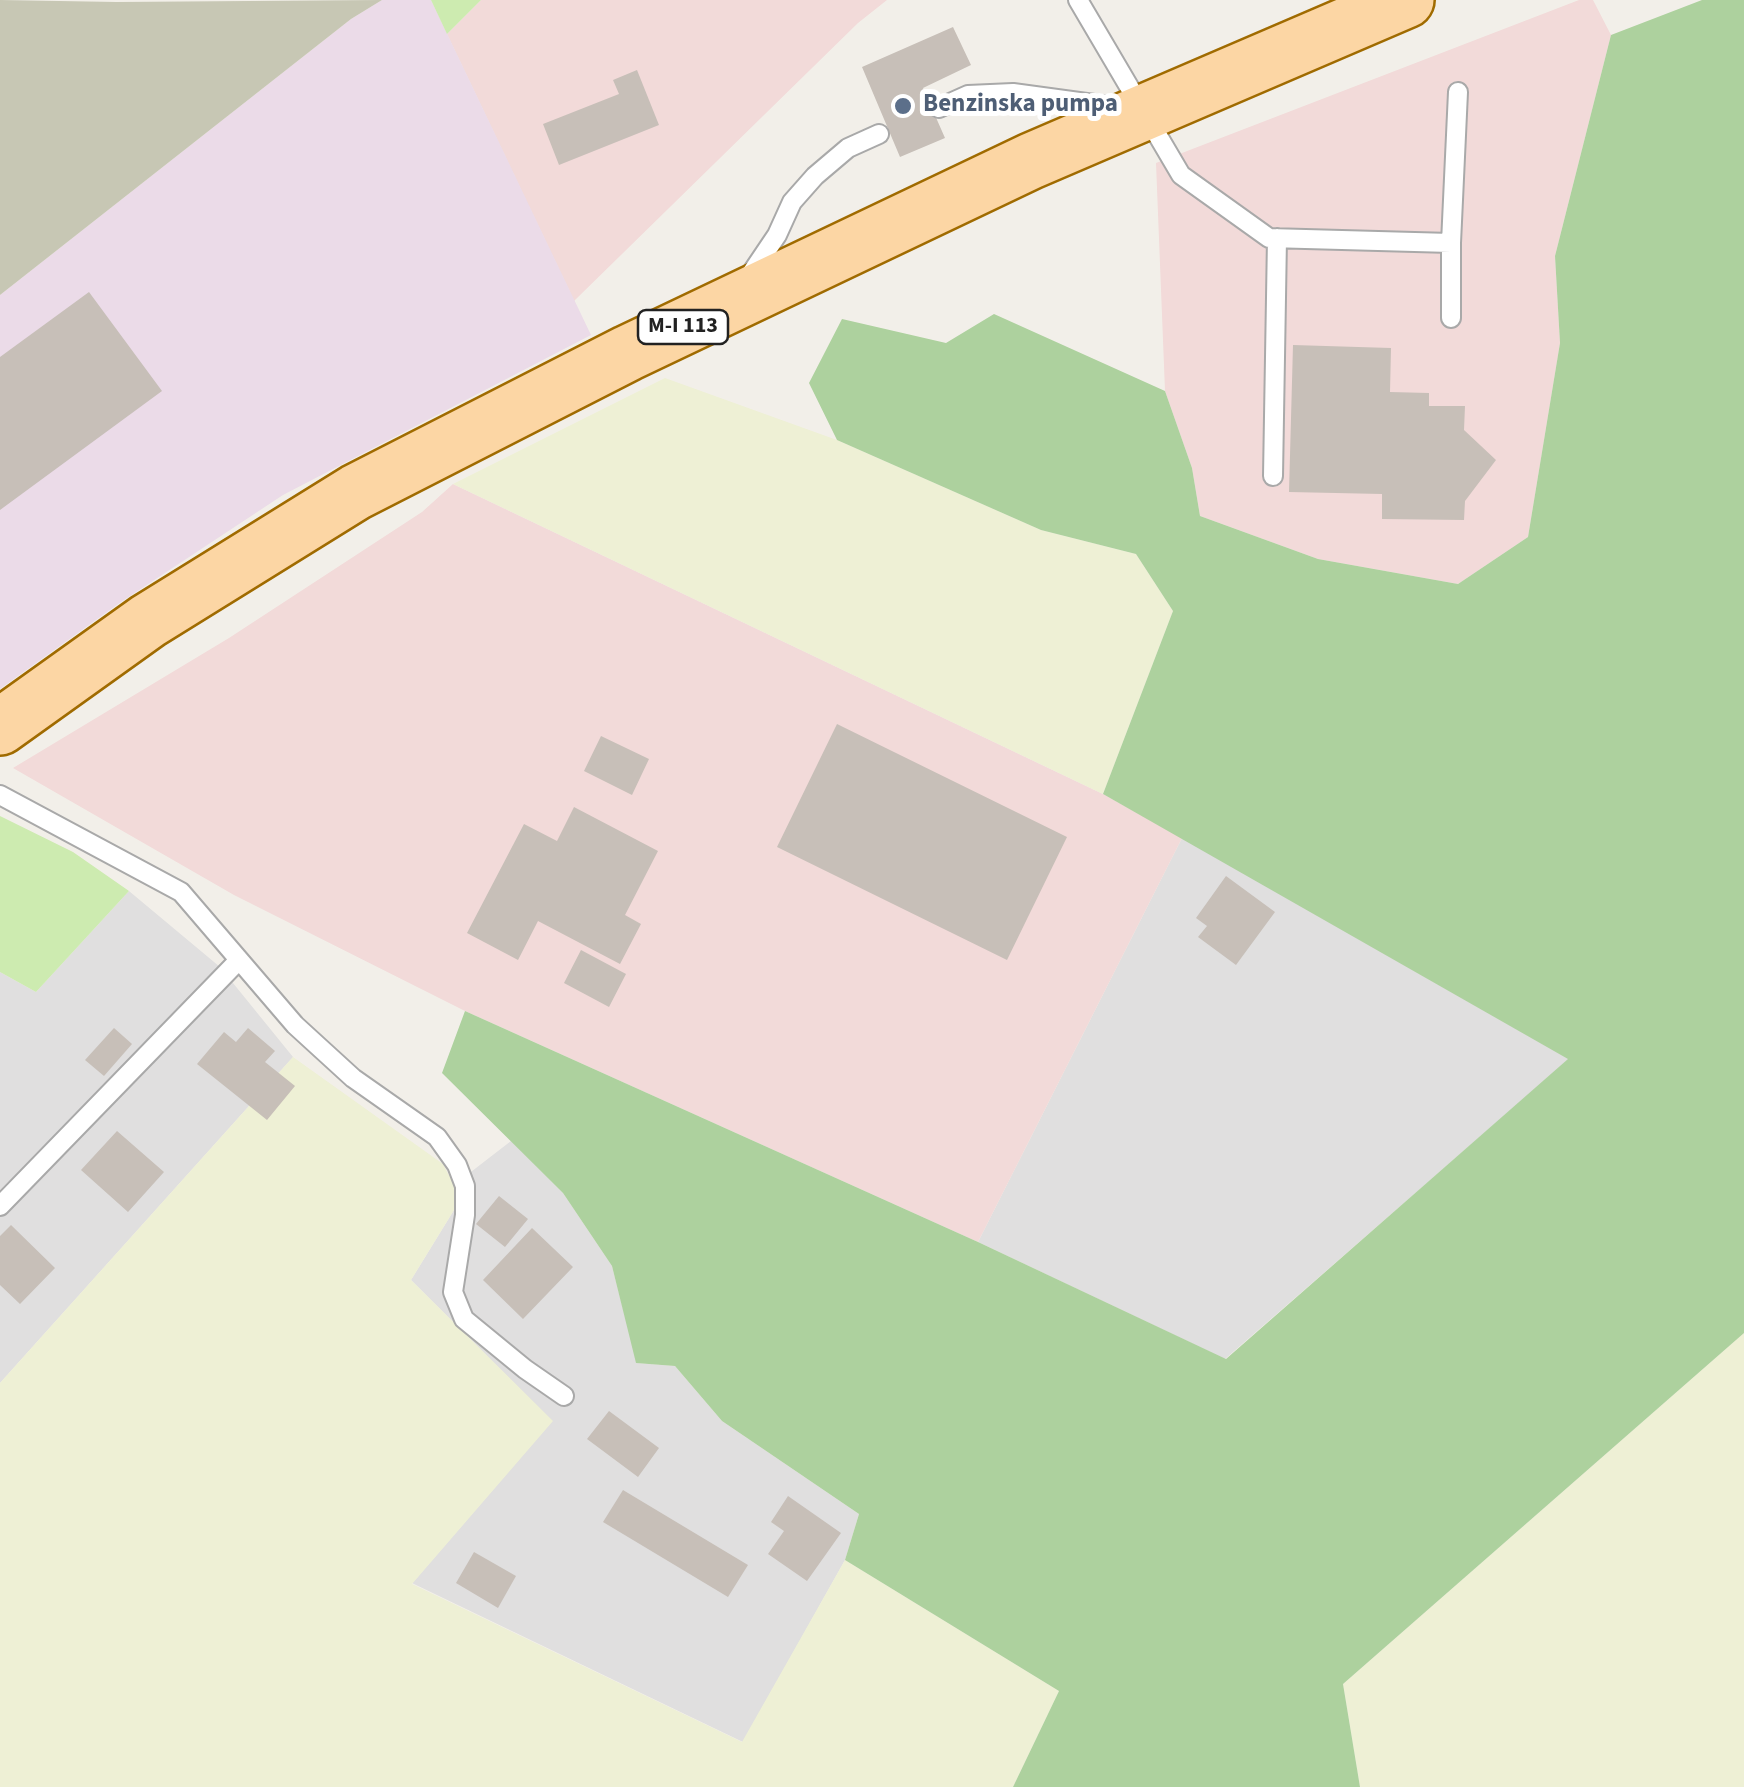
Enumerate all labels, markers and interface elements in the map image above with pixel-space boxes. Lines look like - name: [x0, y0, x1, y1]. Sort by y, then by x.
- place label: Benzinska pumpa: [923, 91, 1118, 121]
- marker: Benzinska pumpa: [892, 95, 914, 117]
- road number: M-I 113: [638, 310, 728, 344]

